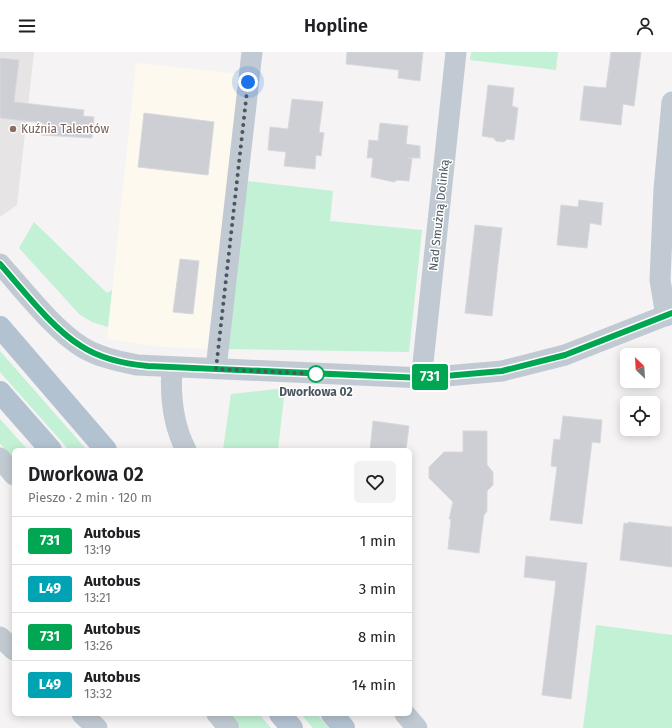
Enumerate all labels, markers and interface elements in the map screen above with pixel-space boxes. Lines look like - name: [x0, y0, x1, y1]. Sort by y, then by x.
- icon: menu: [16, 15, 38, 37]
- text: Hopline: [304, 15, 368, 37]
- icon: person: [634, 15, 656, 37]
- your location: [238, 72, 258, 92]
- place label: Kuźnia Talentów: [21, 122, 110, 136]
- marker: Kuźnia Talentów: [8, 124, 18, 134]
- street label: Nad Smużną Dolinką: [426, 159, 452, 271]
- north arrow: [620, 348, 660, 388]
- map controls: [620, 348, 660, 436]
- line badge: 731: [407, 364, 453, 390]
- marker: Dworkowa 02: [307, 365, 325, 383]
- text: 731: [420, 368, 440, 385]
- place label: Dworkowa 02: [279, 385, 353, 399]
- button: locate: [620, 396, 660, 436]
- button: heart: [354, 461, 396, 503]
- text: Dworkowa 02: [28, 463, 144, 486]
- text: Pieszo · 2 min · 120 m: [28, 490, 152, 505]
- text: Autobus: [84, 524, 141, 542]
- text: 731: [40, 532, 60, 549]
- text: 1 min: [360, 532, 396, 550]
- text: 13:19: [84, 542, 111, 557]
- text: Autobus: [84, 572, 141, 590]
- text: L49: [39, 580, 61, 597]
- text: 3 min: [359, 580, 396, 598]
- text: 13:21: [84, 590, 111, 605]
- text: Autobus: [84, 620, 141, 638]
- text: 731: [40, 628, 60, 645]
- text: 8 min: [358, 628, 396, 646]
- text: 13:26: [84, 638, 113, 653]
- text: Autobus: [84, 668, 141, 686]
- text: L49: [39, 676, 61, 693]
- text: 14 min: [352, 676, 396, 694]
- text: 13:32: [84, 686, 112, 701]

